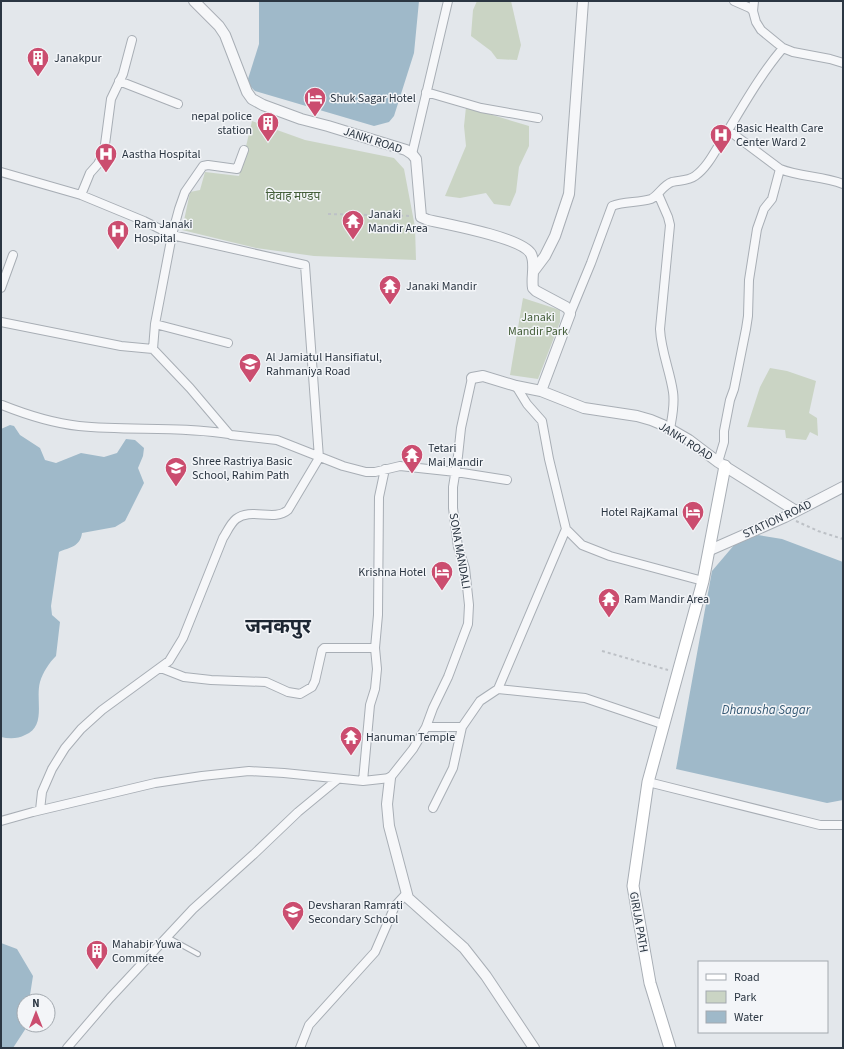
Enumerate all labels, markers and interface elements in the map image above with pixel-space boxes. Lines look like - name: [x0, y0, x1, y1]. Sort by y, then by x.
- building icon: Janakpur: [25, 45, 51, 78]
- place label: Janakpur: [54, 50, 103, 67]
- hotel icon: Shuk Sagar Hotel: [302, 85, 328, 118]
- place label: Shuk Sagar Hotel: [330, 90, 416, 107]
- place label: nepal police station: [191, 108, 252, 139]
- building icon: nepal police station: [255, 110, 281, 143]
- place label: Basic Health Care Center Ward 2: [736, 120, 824, 151]
- hospital icon: Basic Health Care Center Ward 2: [708, 122, 734, 155]
- street label: JANKI ROAD: [341, 123, 405, 158]
- hospital icon: Aastha Hospital: [93, 141, 119, 174]
- place label: Aastha Hospital: [122, 146, 201, 163]
- park label: विवाह मण्डप: [266, 188, 320, 205]
- place label: Janaki Mandir Area: [368, 206, 428, 237]
- temple icon: Janaki Mandir Area: [340, 208, 366, 241]
- place label: Ram Janaki Hospital: [134, 216, 193, 247]
- hospital icon: Ram Janaki Hospital: [105, 218, 131, 251]
- temple icon: Janaki Mandir: [377, 273, 403, 306]
- place label: Janaki Mandir: [406, 278, 478, 295]
- park label: Janaki Mandir Park: [508, 309, 568, 340]
- place label: Al Jamiatul Hansifiatul, Rahmaniya Road: [266, 349, 382, 380]
- school or university icon: Al Jamiatul Hansifiatul, Rahmaniya Road: [237, 351, 263, 384]
- street label: JANKI ROAD: [655, 418, 716, 465]
- place label: Tetari Mai Mandir: [428, 440, 484, 471]
- temple icon: Tetari Mai Mandir: [399, 442, 425, 475]
- place label: Shree Rastriya Basic School, Rahim Path: [192, 453, 293, 484]
- school or university icon: Shree Rastriya Basic School, Rahim Path: [163, 455, 189, 488]
- street label: STATION ROAD: [740, 496, 814, 543]
- hotel icon: Hotel RajKamal: [680, 499, 706, 532]
- place label: Hotel RajKamal: [601, 504, 678, 521]
- street label: SONA MANDALI: [444, 512, 475, 590]
- hotel icon: Krishna Hotel: [429, 559, 455, 592]
- place label: Krishna Hotel: [358, 564, 426, 581]
- temple icon: Ram Mandir Area: [596, 586, 622, 619]
- place label: Ram Mandir Area: [624, 591, 709, 608]
- district label: जनकपुर: [245, 613, 312, 641]
- water label: Dhanusha Sagar: [722, 701, 811, 719]
- temple icon: Hanuman Temple: [338, 724, 364, 757]
- place label: Hanuman Temple: [366, 729, 455, 746]
- street label: GIRIJA PATH: [625, 890, 652, 954]
- place label: Devsharan Ramrati Secondary School: [308, 897, 403, 928]
- school or university icon: Devsharan Ramrati Secondary School: [280, 899, 306, 932]
- place label: Mahabir Yuwa Commitee: [112, 936, 182, 967]
- building icon: Mahabir Yuwa Commitee: [84, 938, 110, 971]
- legend: [698, 961, 828, 1033]
- text: Road: [734, 969, 760, 986]
- text: Park: [734, 989, 756, 1006]
- north arrow: [16, 993, 56, 1033]
- text: N: [32, 996, 40, 1011]
- text: Water: [734, 1009, 764, 1026]

